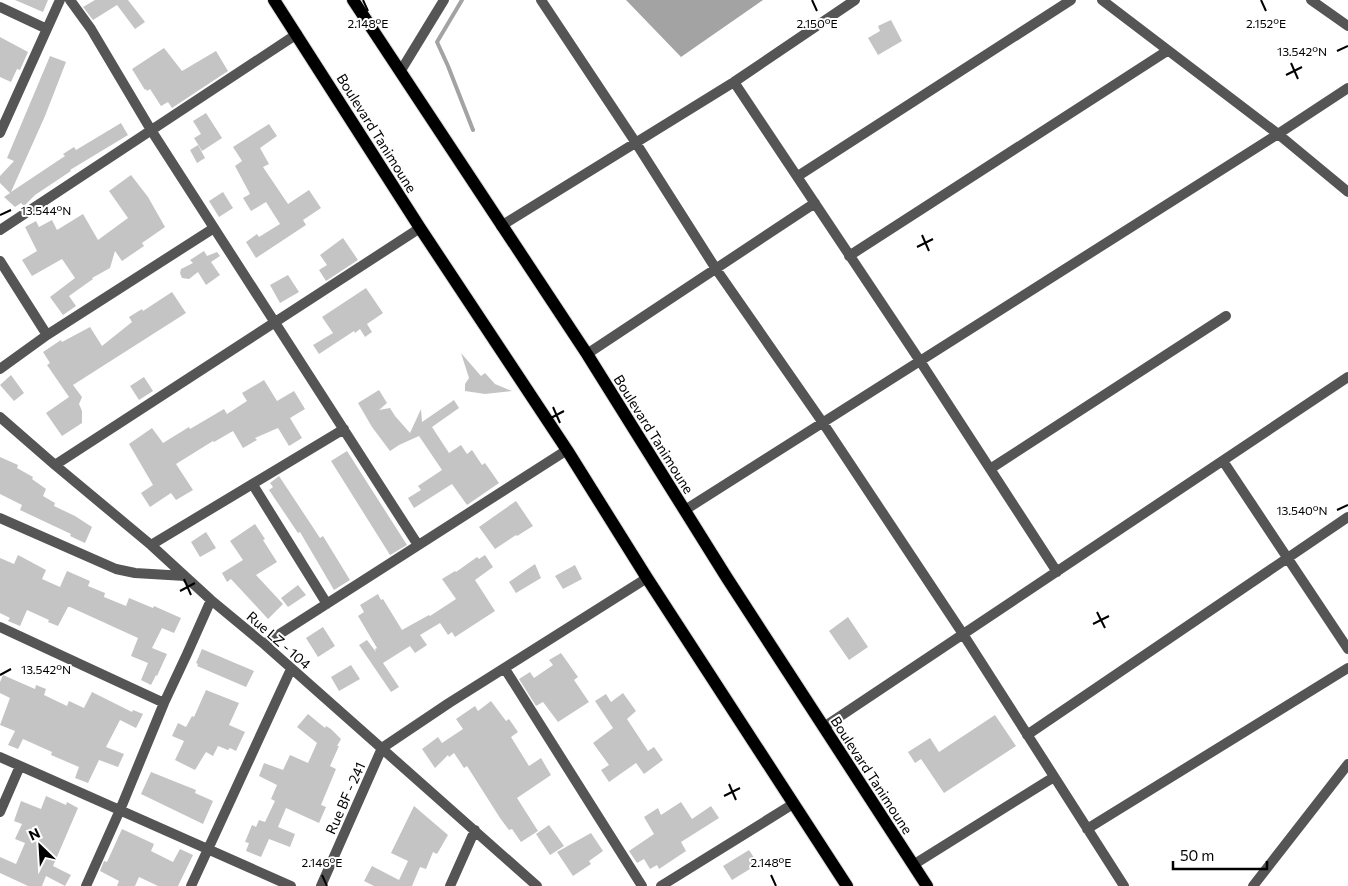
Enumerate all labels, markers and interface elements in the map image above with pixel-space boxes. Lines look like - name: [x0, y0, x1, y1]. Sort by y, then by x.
- text: 2.148°E: [348, 16, 388, 30]
- text: 2.150°E: [796, 16, 838, 30]
- text: 2.152°E: [1246, 16, 1286, 30]
- text: 13.542°N: [1277, 44, 1327, 58]
- street label: Boulevard Tanimoune: [333, 70, 421, 196]
- text: 13.544°N: [21, 203, 71, 217]
- street label: Boulevard Tanimoune: [610, 371, 698, 497]
- text: 13.540°N: [1276, 503, 1328, 517]
- street label: Rue LZ - 104: [243, 608, 315, 673]
- text: 13.542°N: [21, 662, 71, 676]
- street label: Boulevard Tanimoune: [828, 713, 916, 837]
- street label: Rue BF - 241: [322, 759, 368, 837]
- north arrow: [15, 821, 65, 871]
- text: N: [26, 824, 43, 844]
- scale bar: [1173, 838, 1267, 870]
- text: 50 m: [1180, 846, 1214, 864]
- text: 2.146°E: [302, 855, 342, 869]
- text: 2.148°E: [751, 855, 791, 869]

